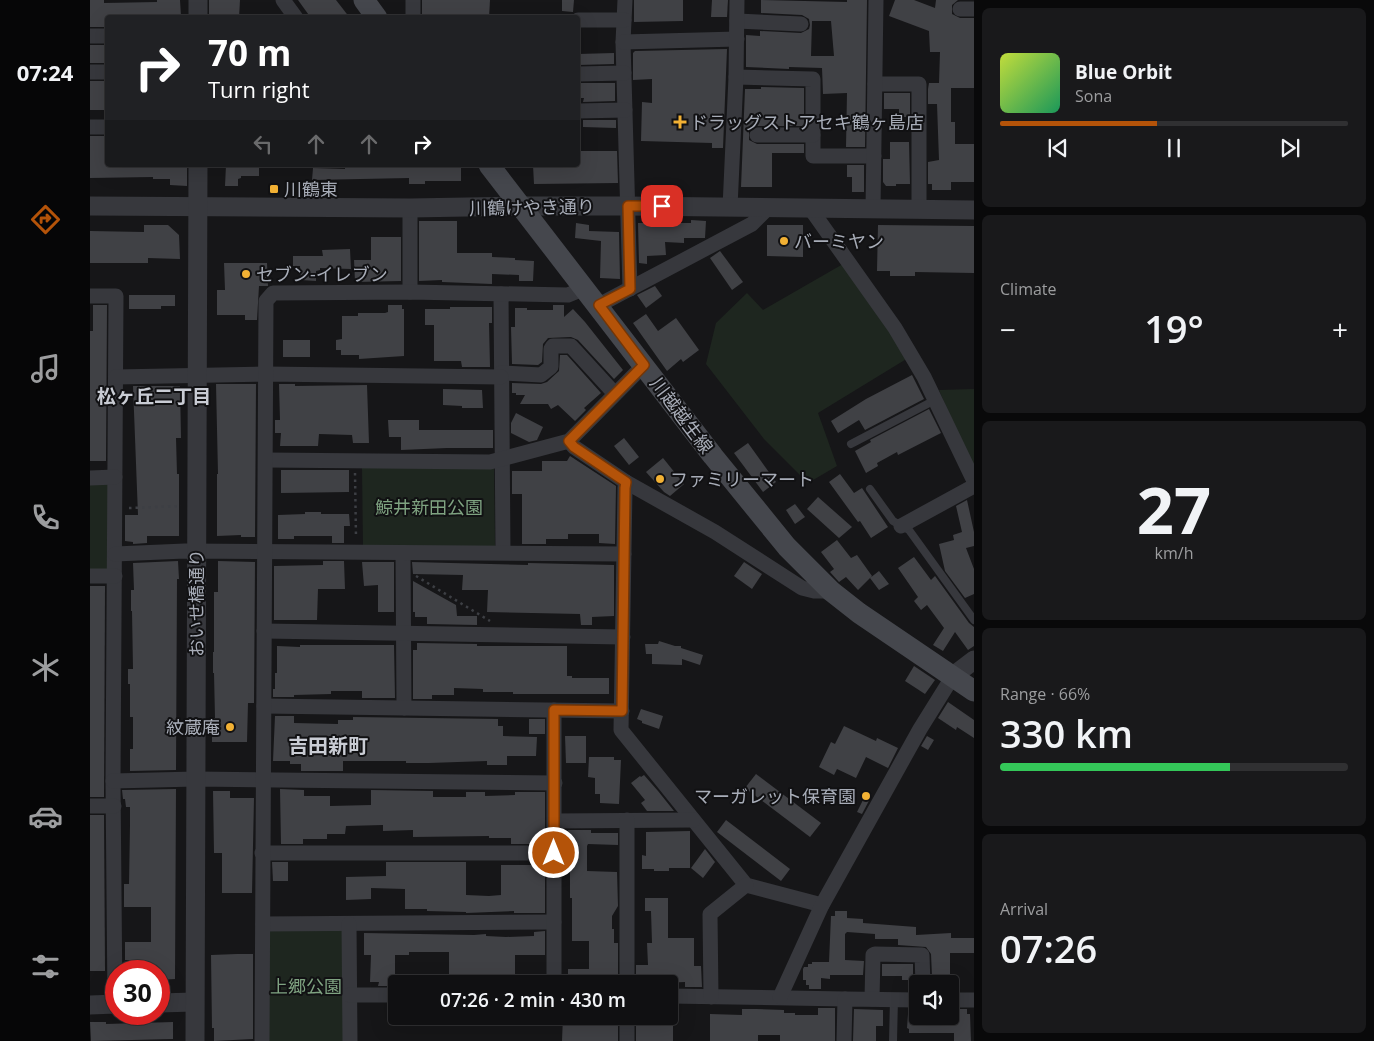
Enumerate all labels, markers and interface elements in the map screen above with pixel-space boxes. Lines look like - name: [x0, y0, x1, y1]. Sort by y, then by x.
- text: 70 m: [208, 29, 291, 76]
- icon: right: [125, 35, 190, 100]
- text: 07:24: [17, 57, 73, 87]
- text: Blue Orbit: [1075, 59, 1172, 85]
- text: Turn right: [208, 74, 310, 104]
- text: Sona: [1075, 85, 1112, 107]
- place label: ドラッグストアセキ鶴ヶ島店: [690, 110, 924, 134]
- marker: ドラッグストアセキ鶴ヶ島店: [674, 116, 686, 128]
- icon: left: [249, 130, 277, 158]
- icon: ahead: [302, 130, 330, 158]
- icon: ahead: [355, 130, 383, 158]
- icon: right: [408, 130, 436, 158]
- icon: previous: [1044, 134, 1072, 162]
- icon: pause: [1160, 134, 1188, 162]
- icon: next: [1276, 134, 1304, 162]
- place label: 川鶴東: [284, 177, 338, 201]
- marker: 川鶴東: [268, 183, 280, 195]
- pin: [641, 185, 683, 227]
- icon: arrive: [648, 192, 676, 220]
- street label: 川鶴けやき通り: [469, 194, 595, 220]
- icon: directions: [28, 202, 63, 237]
- place label: バーミヤン: [794, 229, 884, 253]
- marker: バーミヤン: [778, 235, 790, 247]
- place label: セブン-イレブン: [256, 262, 388, 286]
- marker: セブン-イレブン: [240, 268, 252, 280]
- text: Climate: [1000, 278, 1057, 300]
- text: 19°: [1144, 302, 1204, 354]
- text: −: [1000, 310, 1016, 348]
- text: +: [1332, 310, 1348, 348]
- icon: music: [28, 351, 63, 386]
- street label: 川越越生線: [645, 372, 719, 458]
- district label: 松ヶ丘二丁目: [97, 383, 211, 409]
- text: 27: [1137, 465, 1211, 553]
- place label: ファミリーマート: [670, 467, 814, 491]
- marker: ファミリーマート: [654, 473, 666, 485]
- park label: 鯨井新田公園: [375, 495, 483, 519]
- icon: phone: [28, 500, 63, 535]
- text: km/h: [1155, 542, 1193, 564]
- street label: おいせ橋通り: [184, 549, 208, 657]
- icon: climate: [28, 650, 63, 685]
- text: Range · 66%: [1000, 683, 1090, 705]
- text: 330 km: [1000, 707, 1133, 759]
- place label: 紋蔵庵: [166, 715, 220, 739]
- marker: 紋蔵庵: [224, 721, 236, 733]
- district label: 吉田新町: [288, 732, 368, 759]
- place label: マーガレット保育園: [694, 784, 856, 808]
- marker: マーガレット保育園: [860, 790, 872, 802]
- icon: car: [28, 799, 63, 834]
- position arrow: [527, 826, 579, 878]
- text: Arrival: [1000, 898, 1048, 920]
- text: 07:26: [1000, 922, 1097, 974]
- icon: filters: [28, 949, 63, 984]
- speed limit sign: 30: [105, 960, 170, 1025]
- park label: 上郷公園: [270, 974, 342, 998]
- map controls: [909, 975, 959, 1025]
- button: sound: [909, 975, 959, 1025]
- text: 07:26 · 2 min · 430 m: [440, 987, 626, 1013]

